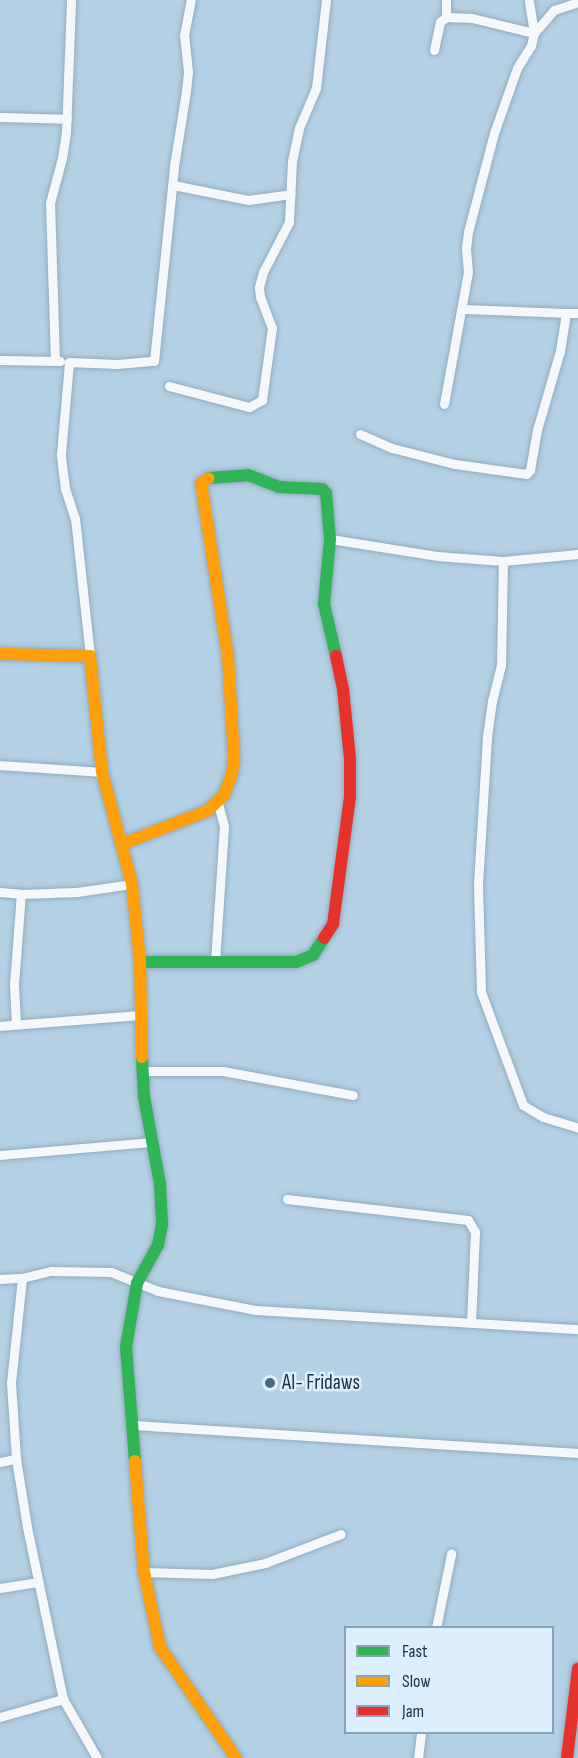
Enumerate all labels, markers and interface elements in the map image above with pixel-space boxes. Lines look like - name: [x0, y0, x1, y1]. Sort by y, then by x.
- place label: Al- Fridaws: [282, 1370, 360, 1396]
- marker: Al- Fridaws: [263, 1376, 277, 1390]
- legend: [344, 1626, 554, 1734]
- text: Fast: [402, 1641, 427, 1662]
- text: Slow: [402, 1671, 431, 1692]
- text: Jam: [402, 1701, 424, 1722]

